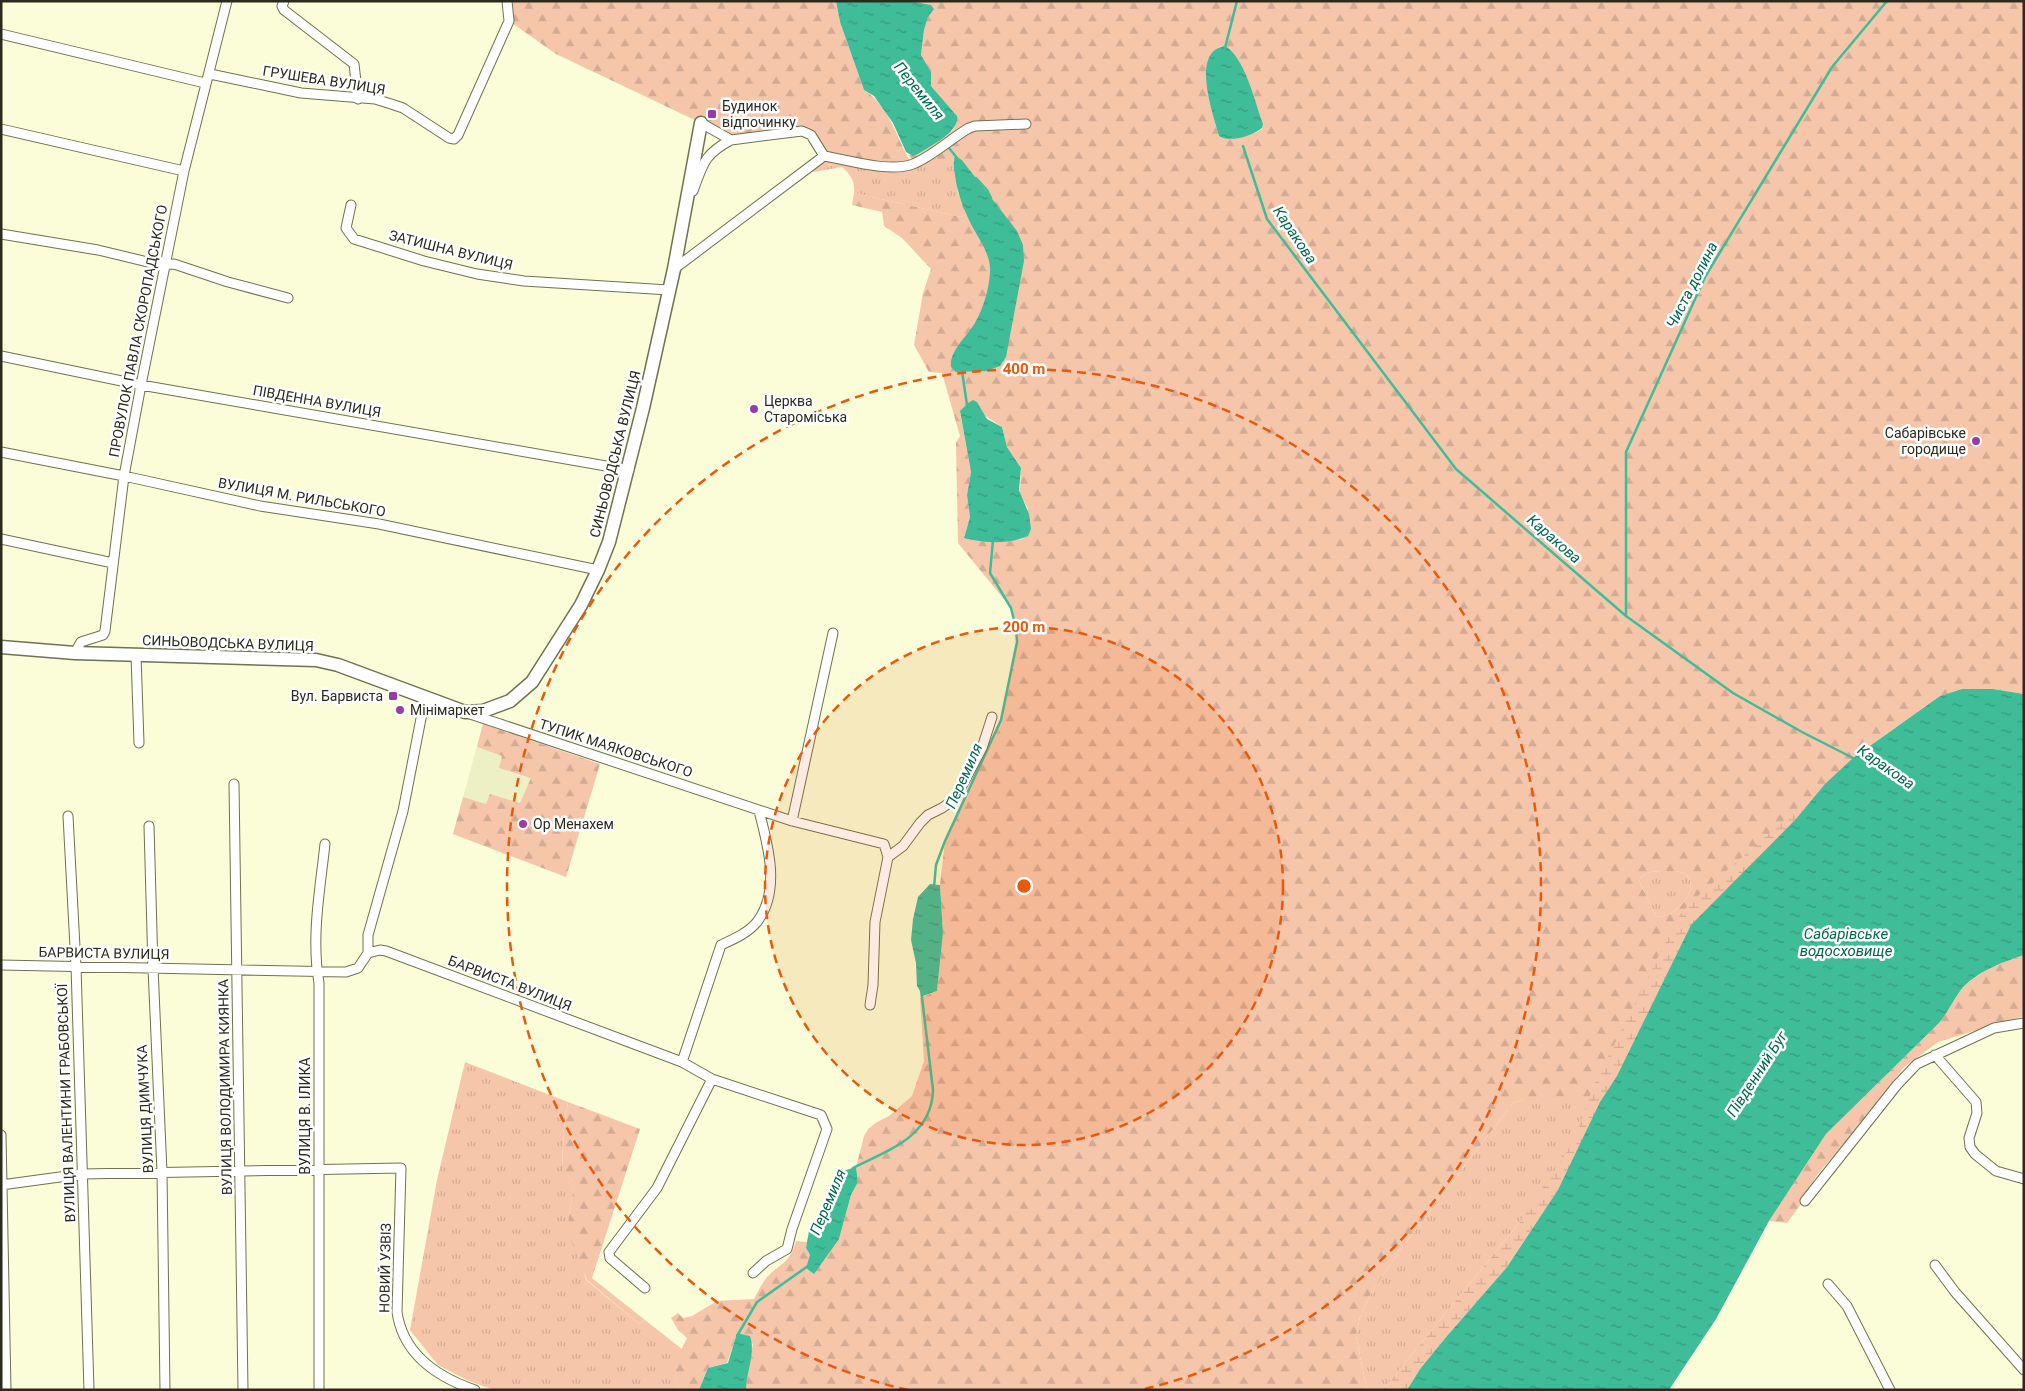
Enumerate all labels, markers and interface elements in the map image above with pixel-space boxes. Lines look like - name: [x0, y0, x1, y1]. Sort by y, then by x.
- water label: Перемиля: [890, 58, 948, 124]
- street label: ГРУШЕВА ВУЛИЦЯ: [262, 62, 386, 98]
- place label: Будинок відпочинку: [722, 98, 796, 130]
- marker: Будинок відпочинку: [706, 108, 718, 120]
- street label: ПРОВУЛОК ПАВЛА СКОРОПАДСЬКОГО: [106, 203, 170, 459]
- water label: Каракова: [1269, 203, 1321, 267]
- street label: ЗАТИШНА ВУЛИЦЯ: [387, 227, 515, 273]
- water label: Чиста долина: [1663, 239, 1722, 331]
- text: 400 m: [1003, 360, 1045, 378]
- street label: СИНЬОВОДСЬКА ВУЛИЦЯ: [586, 369, 644, 539]
- street label: ПІВДЕННА ВУЛИЦЯ: [252, 382, 382, 420]
- place label: Церква Староміська: [764, 393, 847, 425]
- marker: Церква Староміська: [748, 403, 760, 415]
- place label: Сабарівське городище: [1885, 425, 1966, 457]
- marker: Сабарівське городище: [1970, 435, 1982, 447]
- street label: ВУЛИЦЯ М. РИЛЬСЬКОГО: [217, 474, 387, 520]
- water label: Каракова: [1523, 511, 1585, 567]
- text: 200 m: [1003, 618, 1045, 636]
- street label: СИНЬОВОДСЬКА ВУЛИЦЯ: [142, 632, 314, 654]
- place label: Вул. Барвиста: [291, 688, 383, 704]
- marker: Вул. Барвиста: [387, 690, 399, 702]
- place label: Мінімаркет: [410, 702, 485, 718]
- marker: Мінімаркет: [394, 704, 406, 716]
- street label: ТУПИК МАЯКОВСЬКОГО: [537, 716, 695, 780]
- water label: Перемиля: [942, 741, 986, 811]
- water label: Каракова: [1854, 741, 1918, 793]
- place label: Ор Менахем: [533, 816, 614, 832]
- marker: Ор Менахем: [517, 818, 529, 830]
- centre of rings: [1015, 877, 1033, 895]
- water label: Сабарівське водосховище: [1800, 925, 1893, 960]
- street label: БАРВИСТА ВУЛИЦЯ: [38, 944, 170, 962]
- street label: БАРВИСТА ВУЛИЦЯ: [446, 952, 574, 1014]
- street label: ВУЛИЦЯ ВОЛОДИМИРА КИЯНКА: [215, 979, 235, 1195]
- street label: ВУЛИЦЯ ВАЛЕНТИНИ ГРАБОВСЬКОЇ: [54, 982, 78, 1223]
- water label: Південний Буг: [1723, 1027, 1792, 1120]
- street label: ВУЛИЦЯ ДИМЧУКА: [134, 1044, 156, 1174]
- street label: ВУЛИЦЯ В. ІЛИКА: [297, 1057, 313, 1175]
- water label: Перемиля: [806, 1166, 850, 1238]
- street label: НОВИЙ УЗВІЗ: [376, 1223, 394, 1313]

